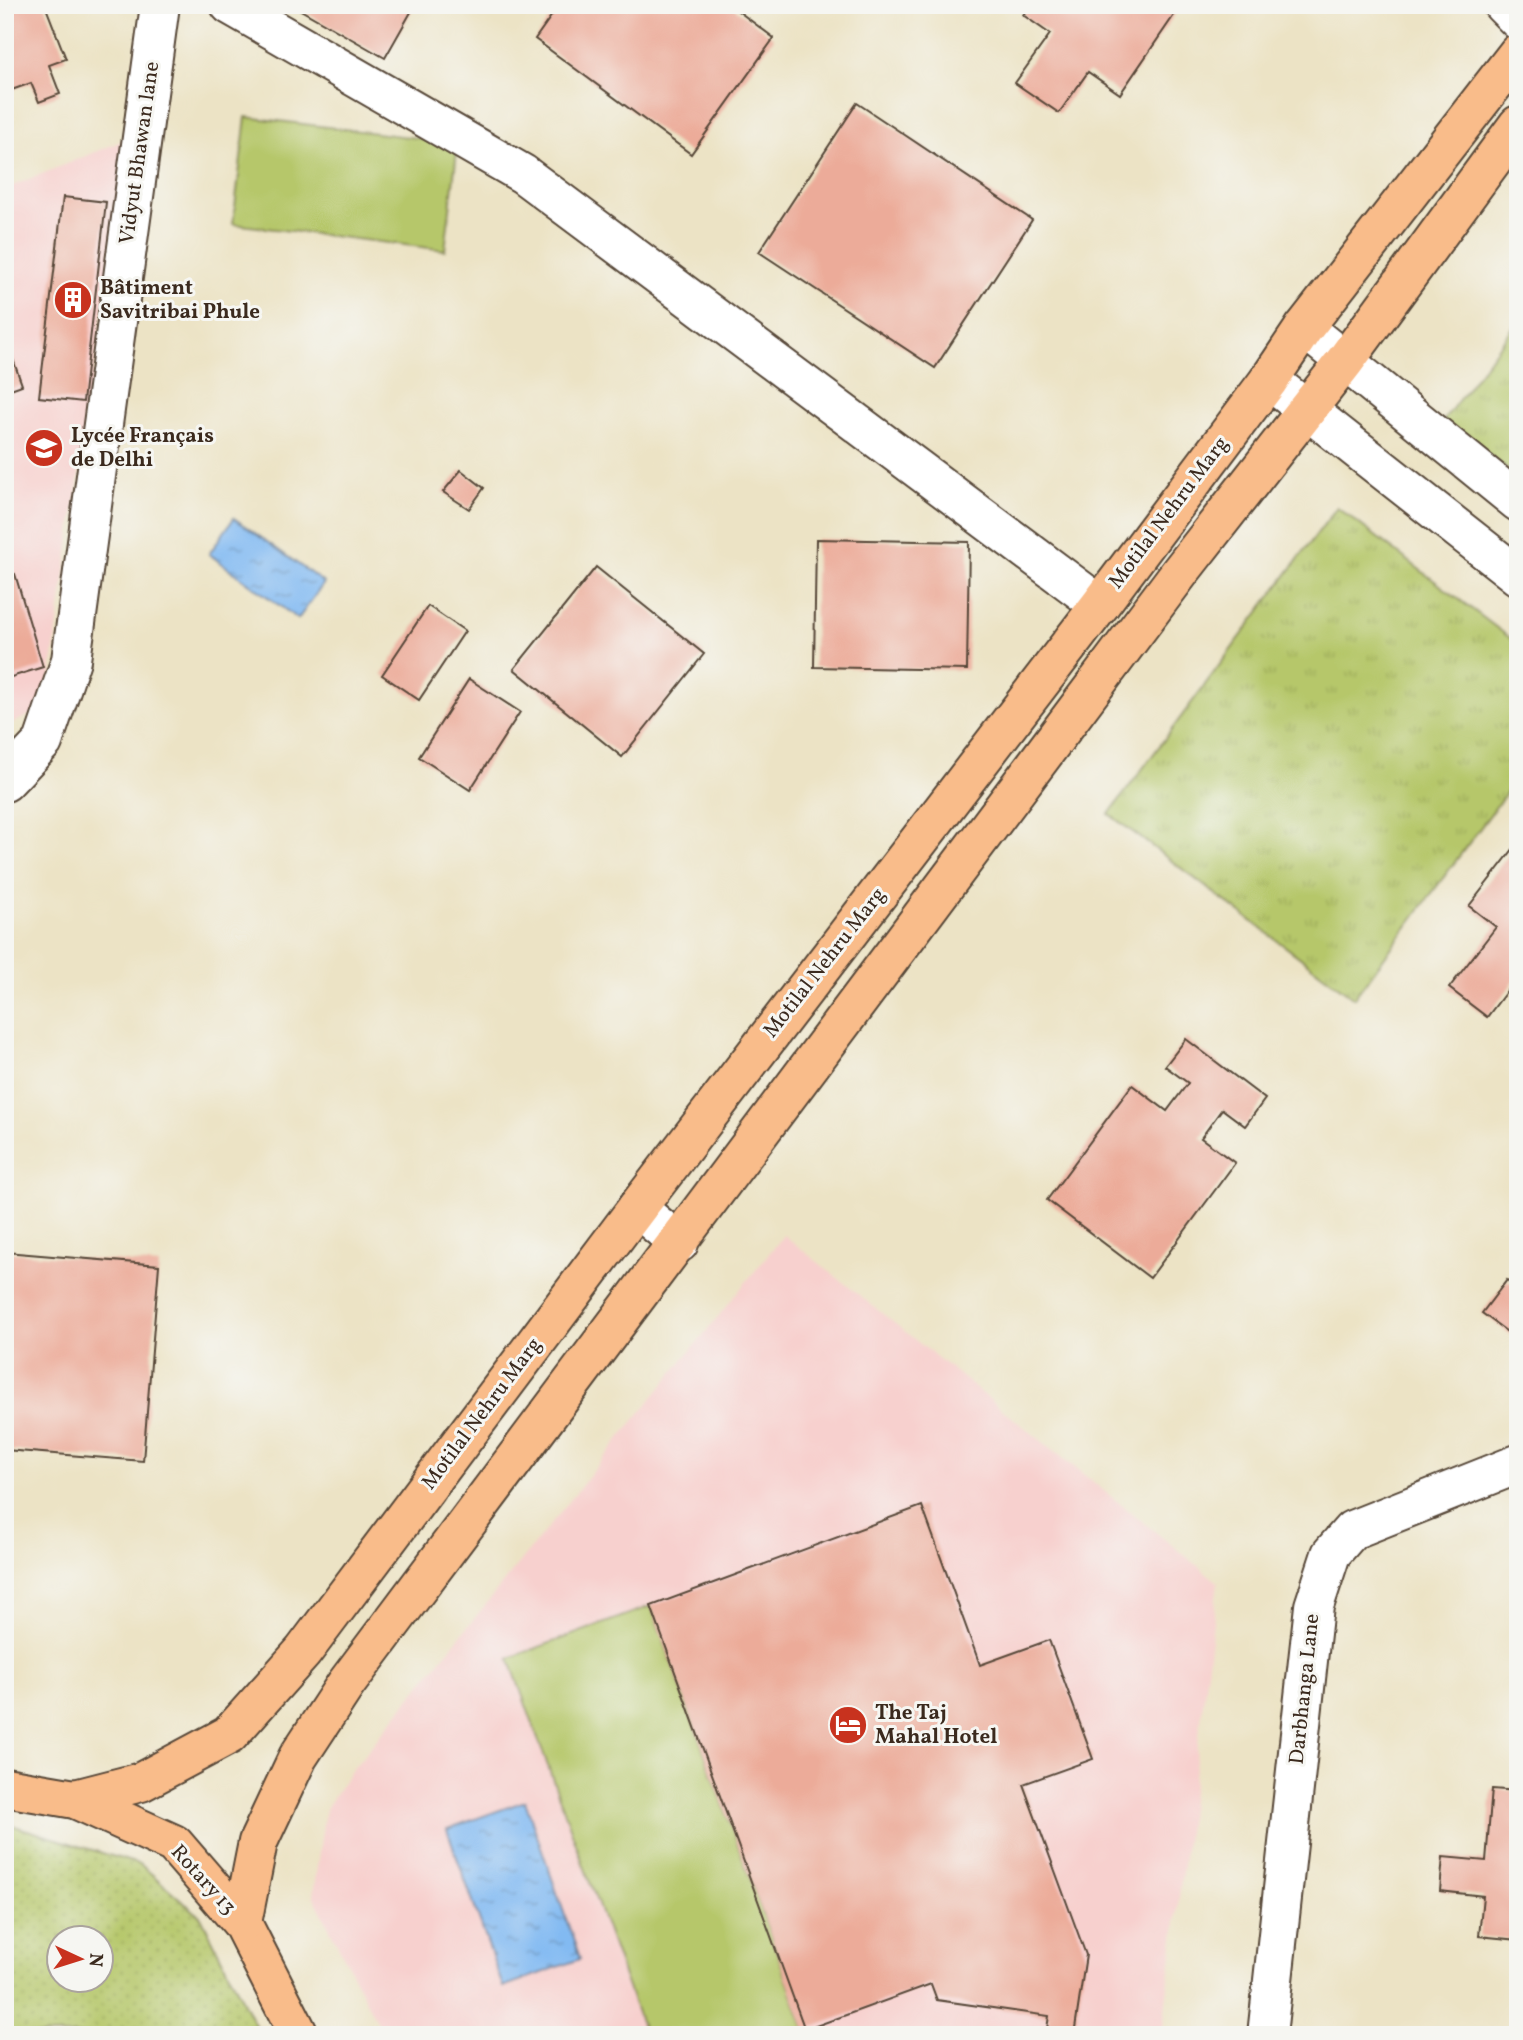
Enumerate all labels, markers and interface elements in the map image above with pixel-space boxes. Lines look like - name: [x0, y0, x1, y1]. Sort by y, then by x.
- street label: Vidyut Bhawan lane: [113, 60, 167, 246]
- place label: Bâtiment Savitribai Phule: [100, 274, 260, 327]
- building icon: Bâtiment Savitribai Phule: [52, 279, 94, 321]
- place label: Lycée Français de Delhi: [71, 422, 214, 475]
- school or university icon: Lycée Français de Delhi: [23, 427, 65, 469]
- street label: Motilal Nehru Marg: [1102, 431, 1236, 595]
- street label: Motilal Nehru Marg: [757, 882, 893, 1044]
- street label: Motilal Nehru Marg: [415, 1332, 549, 1496]
- street label: Darbhanga Lane: [1283, 1612, 1327, 1766]
- place label: The Taj Mahal Hotel: [875, 1699, 997, 1752]
- hotel icon: The Taj Mahal Hotel: [827, 1704, 869, 1746]
- street label: Rotary 13: [164, 1838, 242, 1922]
- north arrow: [46, 1924, 116, 1994]
- text: N: [81, 1952, 108, 1968]

